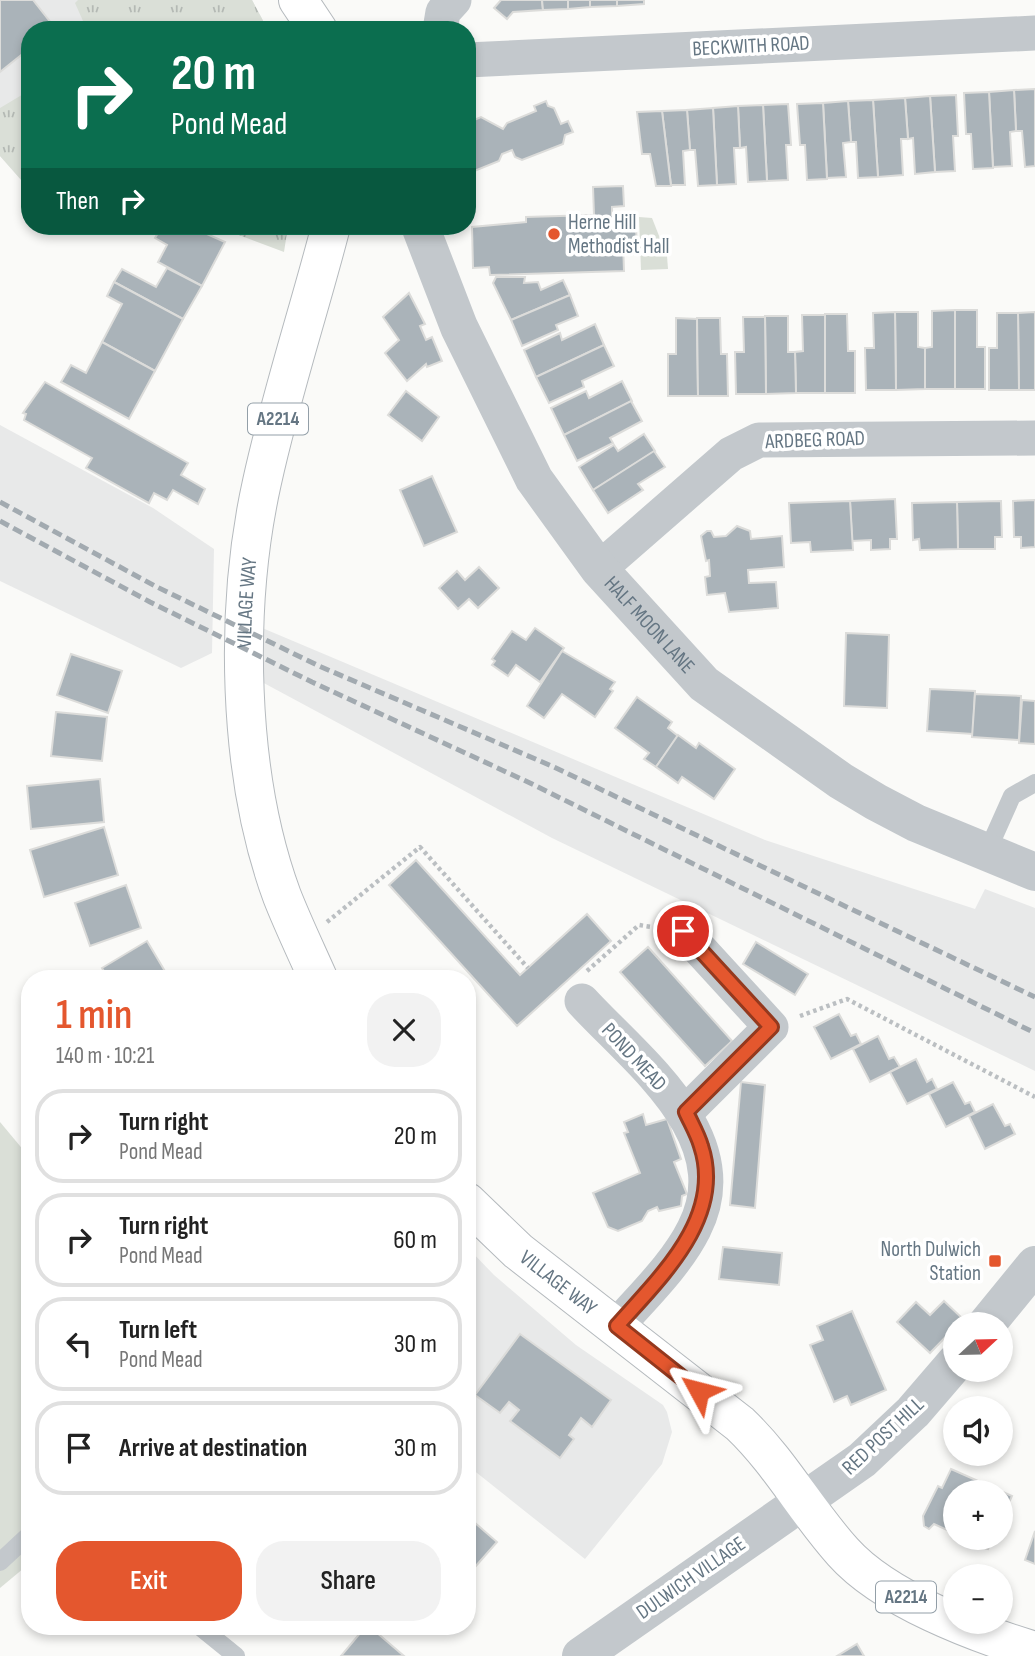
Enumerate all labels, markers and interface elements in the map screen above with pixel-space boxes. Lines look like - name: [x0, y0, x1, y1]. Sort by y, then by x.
- street label: BECKWITH ROAD: [692, 30, 810, 62]
- text: 20 m: [171, 45, 256, 104]
- icon: right: [56, 49, 147, 140]
- text: Pond Mead: [171, 105, 287, 144]
- icon: right: [113, 182, 151, 220]
- text: Then: [56, 186, 99, 217]
- place label: Herne Hill Methodist Hall: [568, 210, 669, 259]
- marker: Herne Hill Methodist Hall: [546, 226, 562, 242]
- road number: A2214: [248, 404, 308, 434]
- street label: ARDBEG ROAD: [764, 426, 865, 454]
- street label: VILLAGE WAY: [231, 556, 262, 648]
- street label: HALF MOON LANE: [599, 571, 700, 678]
- pin: [653, 901, 713, 961]
- icon: arrive: [664, 912, 702, 950]
- text: 1 min: [56, 990, 132, 1041]
- button: close: [367, 993, 441, 1067]
- street label: POND MEAD: [596, 1018, 672, 1096]
- text: 140 m · 10:21: [56, 1042, 154, 1070]
- text: Turn right: [119, 1107, 208, 1138]
- icon: right: [60, 1117, 98, 1155]
- text: 20 m: [394, 1121, 437, 1152]
- text: Pond Mead: [119, 1138, 203, 1166]
- text: Turn right: [119, 1211, 208, 1242]
- icon: right: [60, 1221, 98, 1259]
- text: 60 m: [393, 1225, 437, 1256]
- place label: North Dulwich Station: [880, 1237, 981, 1286]
- text: Pond Mead: [119, 1242, 203, 1270]
- street label: VILLAGE WAY: [515, 1245, 602, 1320]
- marker: North Dulwich Station: [987, 1253, 1003, 1269]
- north arrow: [943, 1312, 1013, 1382]
- map controls: [943, 1312, 1013, 1634]
- text: Turn left: [119, 1315, 197, 1346]
- icon: left: [60, 1325, 98, 1363]
- text: 30 m: [394, 1329, 437, 1360]
- text: Pond Mead: [119, 1346, 203, 1374]
- position arrow: [662, 1354, 736, 1428]
- street label: RED POST HILL: [837, 1392, 929, 1480]
- button: sound: [943, 1396, 1013, 1466]
- icon: arrive: [60, 1429, 98, 1467]
- text: Arrive at destination: [119, 1433, 307, 1464]
- text: 30 m: [394, 1433, 437, 1464]
- button: +: [943, 1480, 1013, 1550]
- street label: DULWICH VILLAGE: [632, 1531, 750, 1625]
- button: Exit: [56, 1541, 242, 1621]
- button: Share: [256, 1541, 441, 1621]
- button: −: [943, 1564, 1013, 1634]
- road number: A2214: [876, 1582, 936, 1612]

